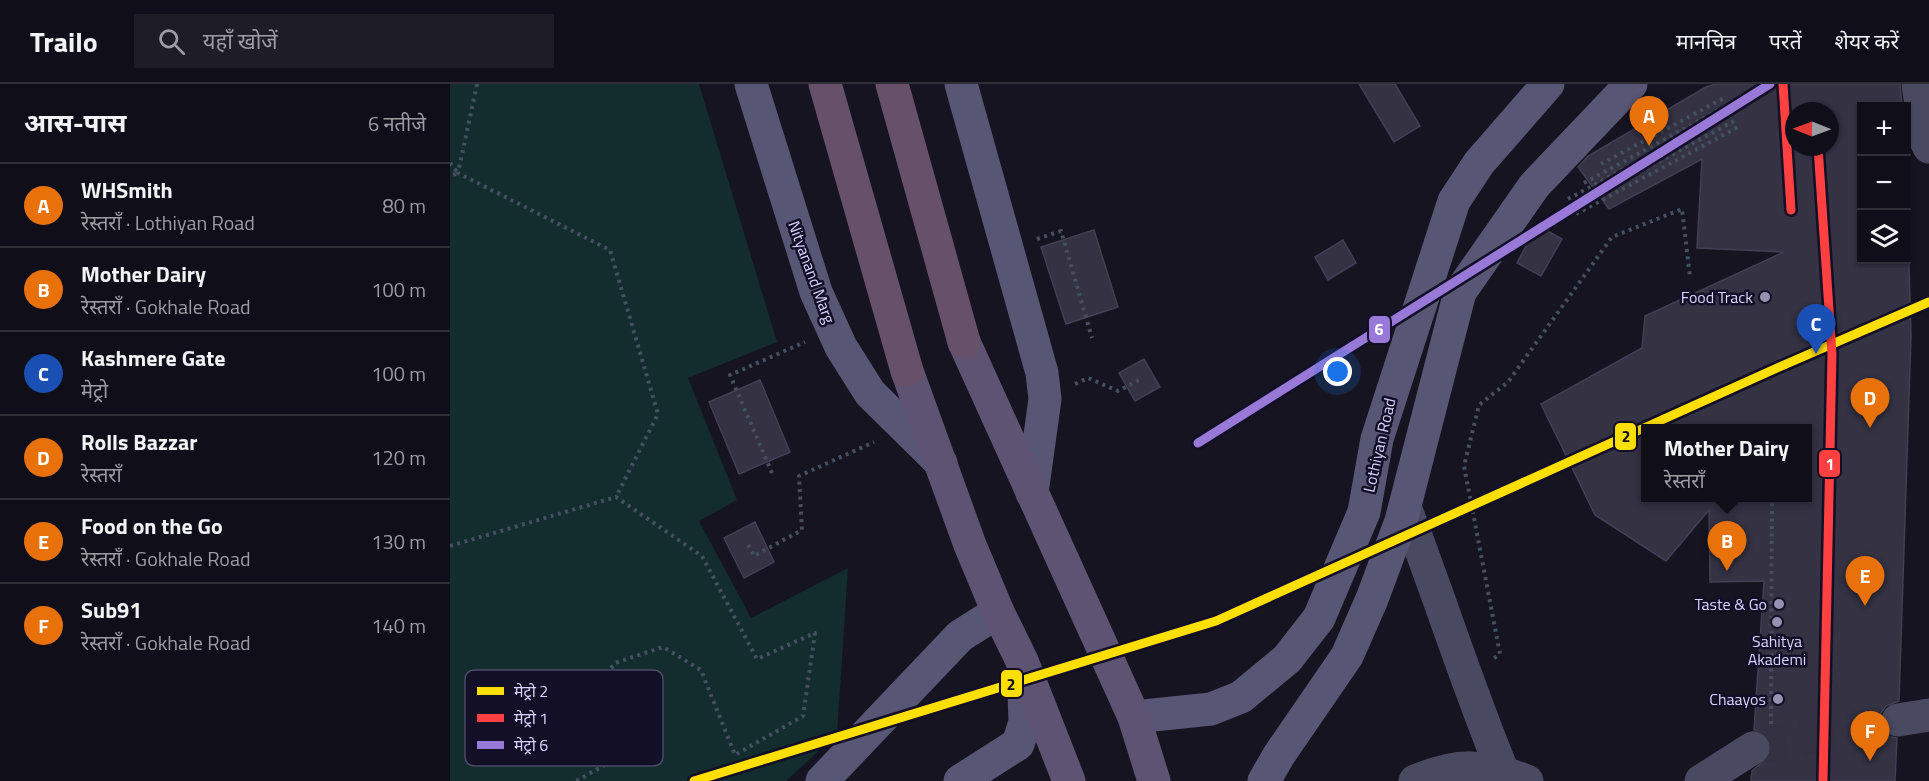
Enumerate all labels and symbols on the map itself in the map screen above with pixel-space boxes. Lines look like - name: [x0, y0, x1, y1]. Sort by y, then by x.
- pin: A: [1630, 97, 1668, 146]
- north arrow: [1785, 102, 1839, 156]
- street label: Nityanand Marg: [782, 217, 842, 327]
- place label: Food Track: [1681, 285, 1753, 309]
- marker: Food Track: [1758, 290, 1772, 304]
- pin: C: [1796, 304, 1836, 354]
- line badge: 6: [1368, 315, 1391, 344]
- text: 6: [1375, 317, 1384, 341]
- your location: [1323, 357, 1352, 386]
- pin: D: [1850, 378, 1890, 428]
- street label: Lothiyan Road: [1357, 396, 1401, 494]
- line badge: 2: [1614, 422, 1637, 451]
- text: 2: [1622, 424, 1630, 448]
- line badge: 1: [1818, 449, 1841, 478]
- text: 1: [1826, 452, 1834, 476]
- pin: B: [1708, 522, 1746, 571]
- pin: E: [1846, 556, 1884, 606]
- place label: Taste & Go: [1695, 592, 1767, 616]
- marker: Taste & Go: [1772, 597, 1786, 611]
- marker: Sahitya Akademi: [1770, 615, 1784, 629]
- place label: Sahitya Akademi: [1748, 629, 1806, 671]
- line badge: 2: [1000, 669, 1023, 698]
- legend: [465, 670, 663, 766]
- text: 2: [1007, 672, 1015, 696]
- text: मेट्रो 2: [514, 679, 548, 703]
- place label: Chaayos: [1709, 687, 1766, 711]
- marker: Chaayos: [1771, 692, 1785, 706]
- text: मेट्रो 1: [514, 706, 548, 730]
- pin: F: [1850, 712, 1890, 761]
- text: मेट्रो 6: [514, 733, 548, 757]

